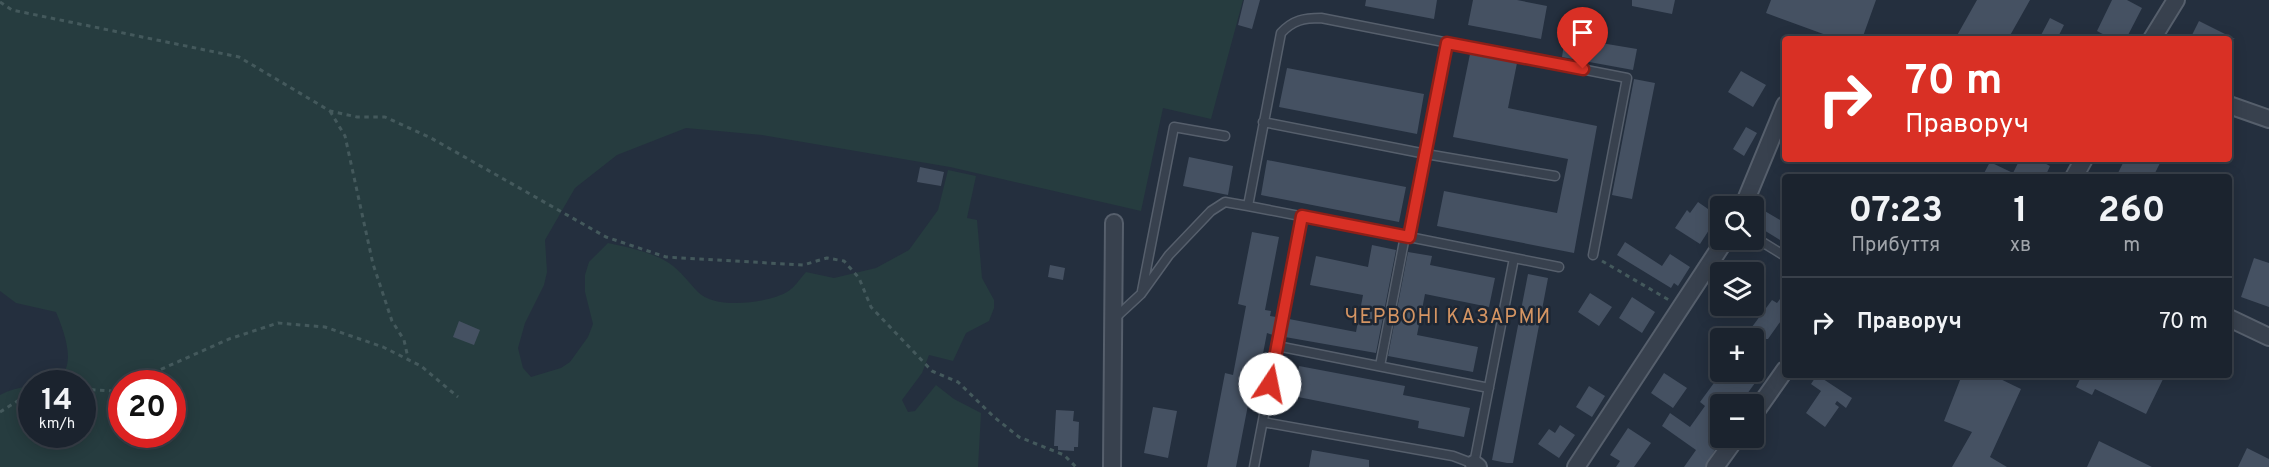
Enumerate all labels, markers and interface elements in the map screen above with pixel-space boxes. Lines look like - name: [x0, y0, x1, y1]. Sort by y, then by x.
- pin: [1557, 7, 1608, 69]
- icon: arrive: [1566, 16, 1599, 49]
- text: 70 m: [1905, 56, 2003, 109]
- icon: right: [1806, 60, 1884, 138]
- text: Праворуч: [1905, 108, 2029, 142]
- text: 07:23: [1848, 189, 1943, 235]
- text: 1: [2013, 189, 2028, 235]
- text: 260: [2098, 189, 2166, 235]
- map controls: [1710, 196, 1764, 448]
- button: search: [1710, 196, 1764, 250]
- text: Прибуття: [1851, 233, 1940, 259]
- text: хв: [2010, 233, 2031, 259]
- text: m: [2123, 233, 2140, 259]
- button: layers: [1710, 262, 1764, 316]
- district label: ЧЕРВОНІ КАЗАРМИ: [1344, 305, 1552, 331]
- icon: right: [1806, 306, 1839, 339]
- text: Праворуч: [1857, 309, 1962, 336]
- text: 70 m: [2159, 309, 2208, 336]
- button: +: [1710, 328, 1764, 382]
- position arrow: [1238, 352, 1302, 416]
- speed limit sign: 20: [108, 370, 186, 448]
- text: 14: [41, 383, 73, 420]
- button: −: [1710, 394, 1764, 448]
- text: km/h: [39, 415, 75, 434]

